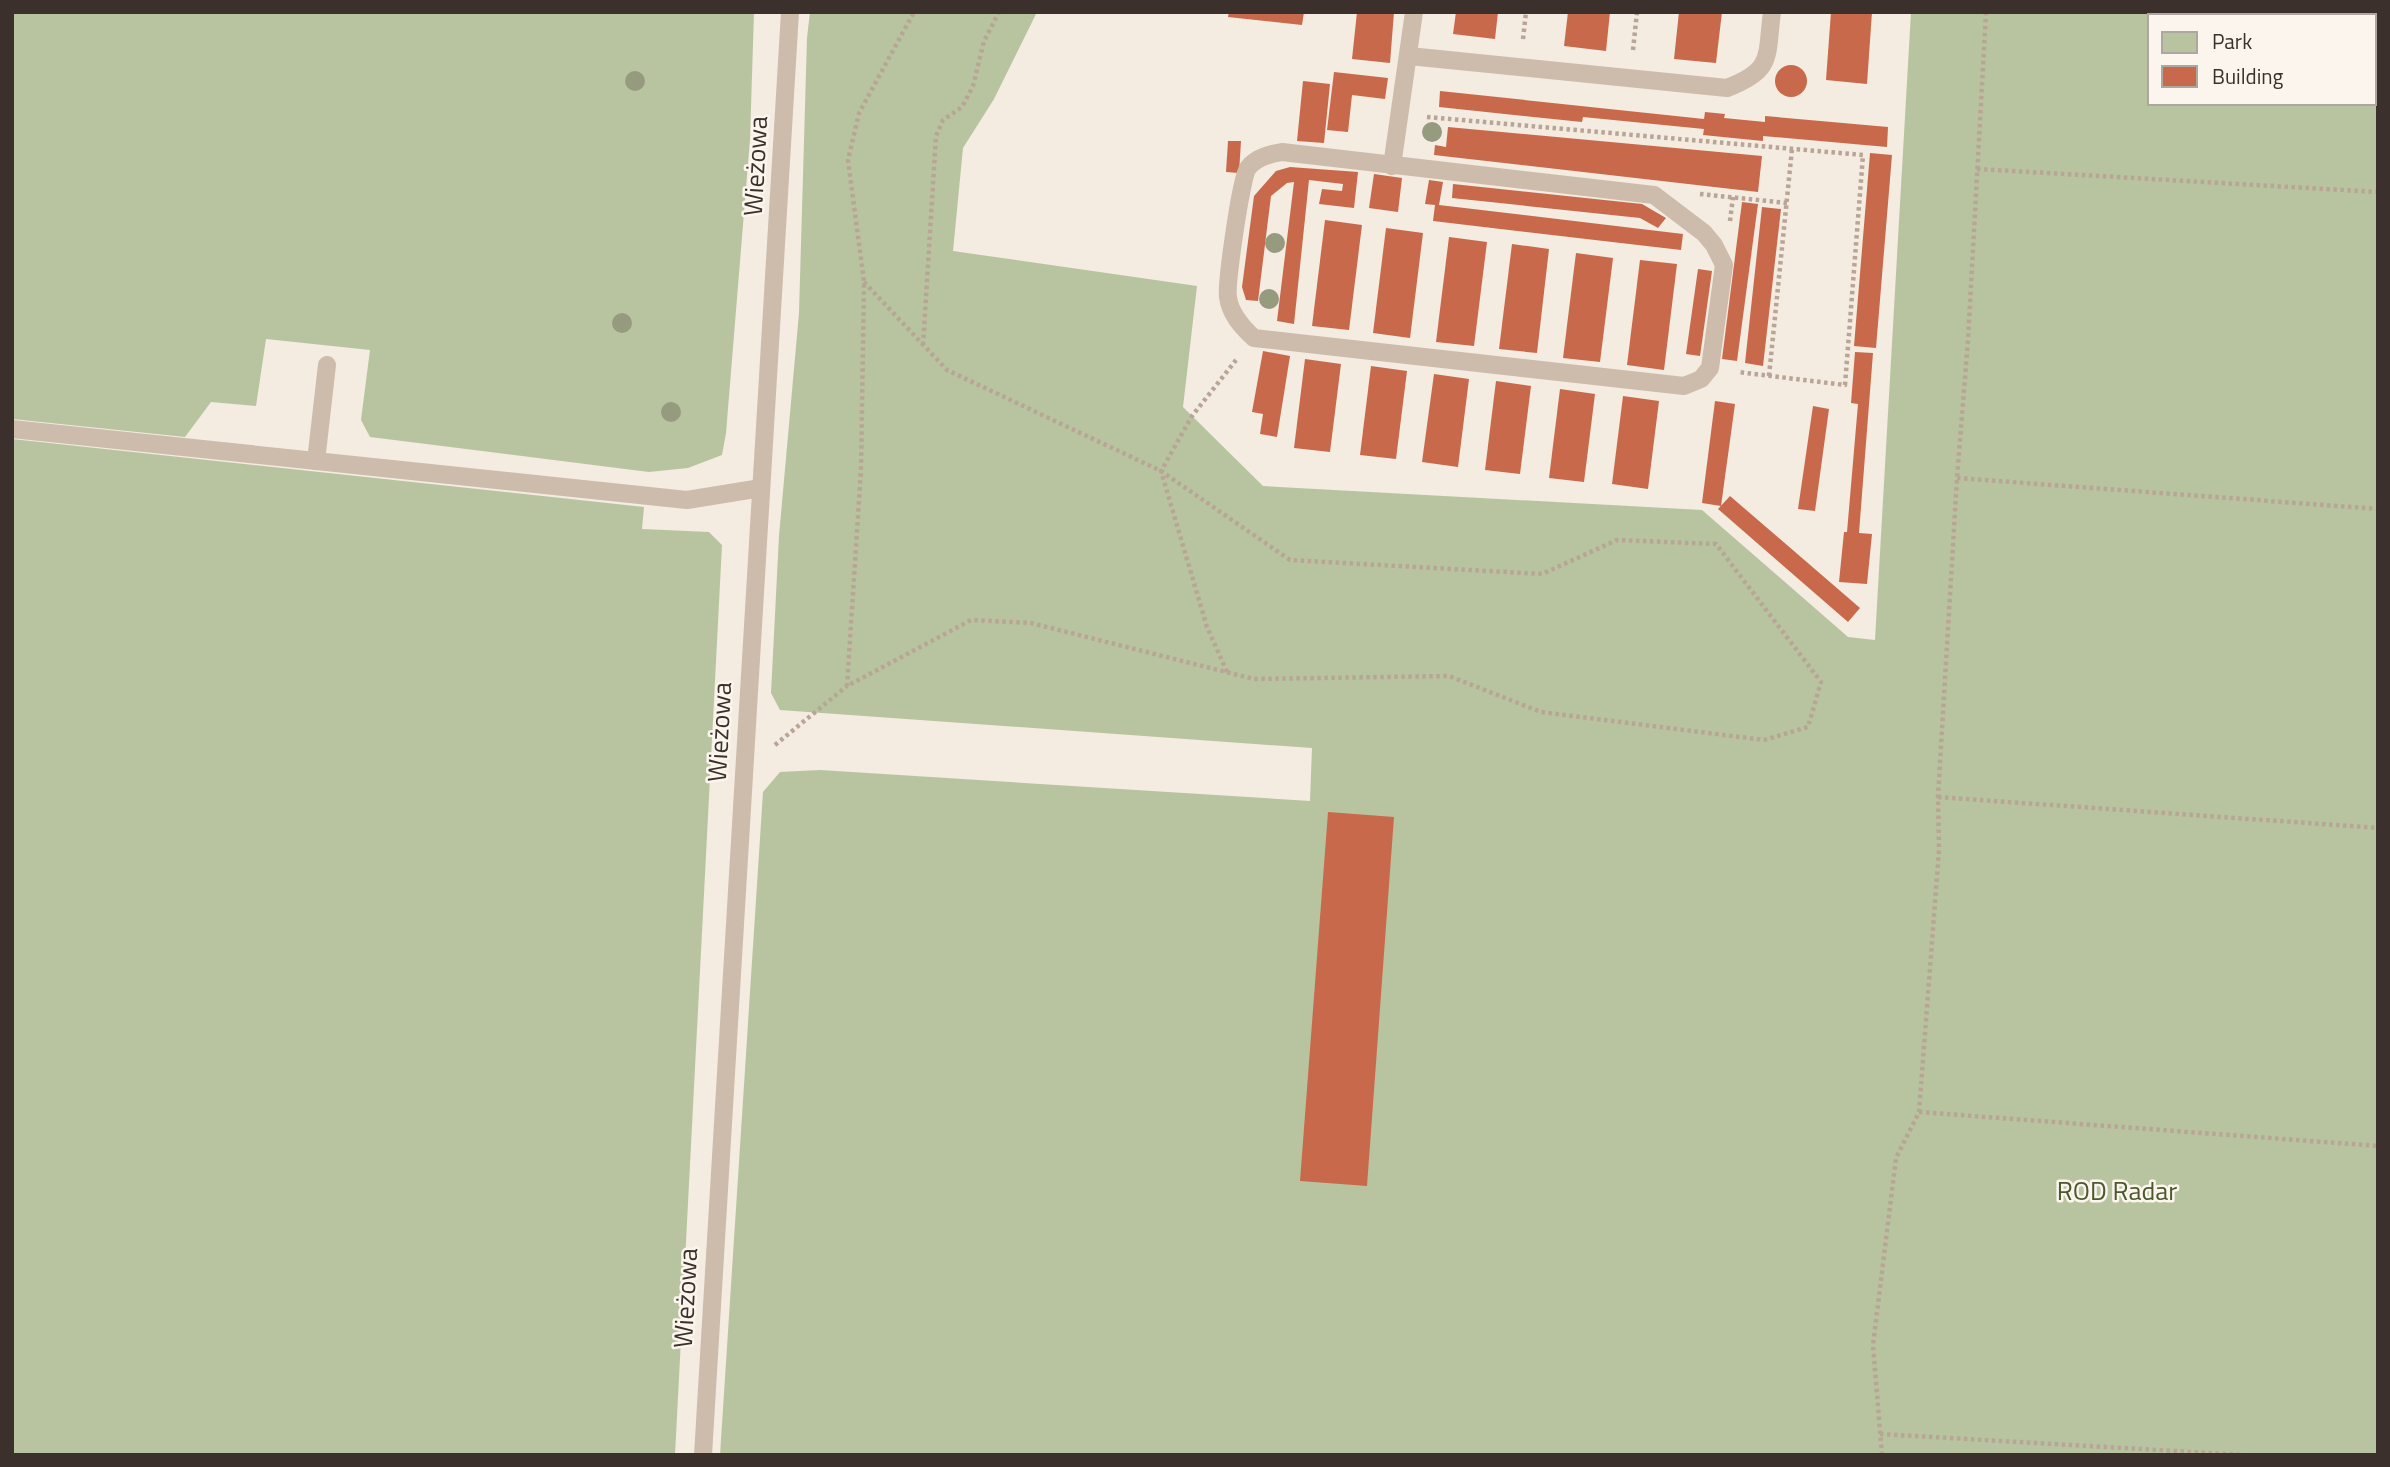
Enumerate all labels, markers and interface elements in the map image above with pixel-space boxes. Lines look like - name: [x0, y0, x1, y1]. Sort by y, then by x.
- legend: [2148, 14, 2376, 105]
- text: Park: [2212, 25, 2252, 57]
- text: Building: [2212, 60, 2284, 92]
- street label: Wieżowa: [733, 115, 777, 217]
- street label: Wieżowa: [697, 681, 741, 783]
- park label: ROD Radar: [2057, 1171, 2177, 1210]
- street label: Wieżowa: [663, 1247, 707, 1349]

